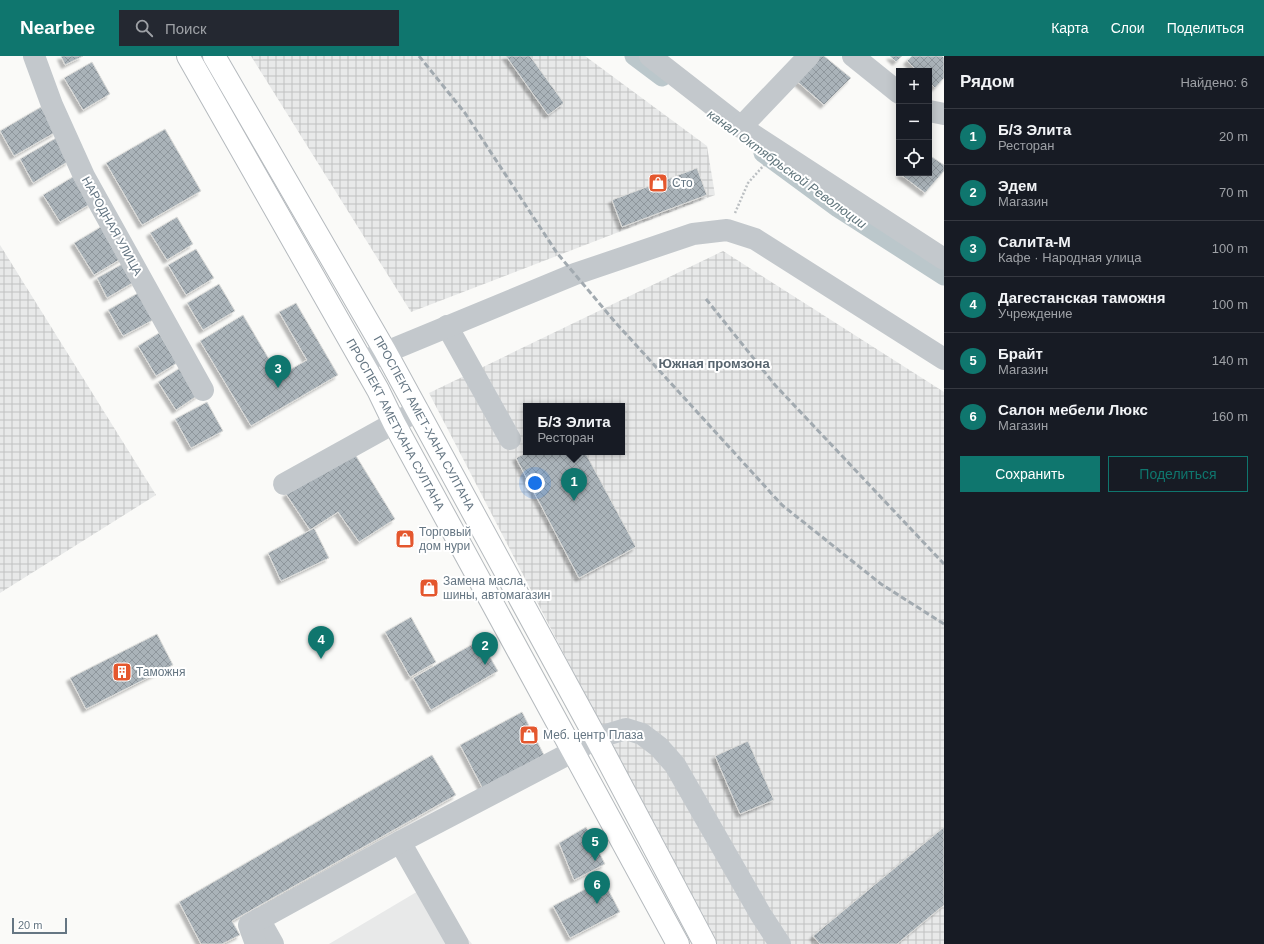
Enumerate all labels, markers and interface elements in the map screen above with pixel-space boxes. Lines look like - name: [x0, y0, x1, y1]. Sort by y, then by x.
- search box: [119, 10, 399, 46]
- text: Nearbee: [20, 17, 95, 38]
- icon: search: [133, 17, 155, 39]
- text: Поиск: [165, 20, 207, 37]
- text: Карта: [1051, 20, 1089, 36]
- text: Слои: [1111, 20, 1145, 36]
- text: Поделиться: [1167, 20, 1244, 36]
- map controls: [896, 68, 932, 176]
- button: +: [896, 68, 932, 104]
- text: Рядом: [960, 72, 1015, 91]
- text: Найдено: 6: [1180, 75, 1248, 90]
- button: −: [896, 104, 932, 140]
- water label: канал Октябрьской Революции: [705, 106, 869, 232]
- text: Б/З Элита: [998, 121, 1071, 138]
- text: 1: [969, 129, 977, 144]
- text: 20 m: [1219, 129, 1248, 144]
- text: Ресторан: [998, 138, 1055, 153]
- button: locate: [896, 140, 932, 176]
- shop icon: Сто: [647, 172, 669, 194]
- street label: НАРОДНАЯ УЛИЦА: [79, 174, 145, 278]
- place label: Сто: [672, 176, 693, 190]
- text: Эдем: [998, 177, 1037, 194]
- text: 2: [969, 185, 977, 200]
- text: 70 m: [1219, 185, 1248, 200]
- text: Магазин: [998, 194, 1048, 209]
- text: СалиТа-М: [998, 233, 1071, 250]
- text: 3: [969, 241, 977, 256]
- text: 100 m: [1212, 241, 1248, 256]
- text: Кафе · Народная улица: [998, 250, 1141, 265]
- text: Дагестанская таможня: [998, 289, 1166, 306]
- text: 4: [969, 297, 977, 312]
- text: 100 m: [1212, 297, 1248, 312]
- text: Учреждение: [998, 306, 1073, 321]
- street label: ПРОСПЕКТ АМЕТ-ХАНА СУЛТАНА: [371, 333, 478, 513]
- street label: ПРОСПЕКТ АМЕТХАНА СУЛТАНА: [343, 336, 447, 513]
- text: Брайт: [998, 345, 1043, 362]
- text: 5: [969, 353, 977, 368]
- text: 140 m: [1212, 353, 1248, 368]
- pin: 3: [265, 355, 291, 388]
- district label: Южная промзона: [658, 356, 770, 371]
- text: Магазин: [998, 362, 1048, 377]
- text: Салон мебели Люкс: [998, 401, 1148, 418]
- popup: [523, 403, 625, 455]
- text: 6: [969, 409, 977, 424]
- text: 160 m: [1212, 409, 1248, 424]
- text: Б/З Элита: [537, 413, 611, 430]
- text: Магазин: [998, 418, 1048, 433]
- text: Ресторан: [537, 430, 594, 445]
- button: Сохранить: [960, 456, 1100, 492]
- button: Поделиться: [1108, 456, 1248, 492]
- pin: 1: [561, 468, 587, 501]
- your location: [525, 473, 545, 493]
- place label: Торговый дом нури: [419, 525, 471, 553]
- shop icon: Торговый дом нури: [394, 528, 416, 550]
- place label: Замена масла, шины, автомагазин: [443, 574, 550, 602]
- shop icon: Замена масла, шины, автомагазин: [418, 577, 440, 599]
- pin: 4: [308, 626, 334, 659]
- pin: 2: [472, 632, 498, 665]
- building icon: Таможня: [111, 661, 133, 683]
- place label: Таможня: [136, 665, 185, 679]
- shop icon: Меб. центр Плаза: [518, 724, 540, 746]
- place label: Меб. центр Плаза: [543, 728, 643, 742]
- pin: 5: [582, 828, 608, 861]
- pin: 6: [584, 871, 610, 904]
- scale bar: [12, 916, 67, 935]
- text: 20 m: [18, 919, 42, 931]

